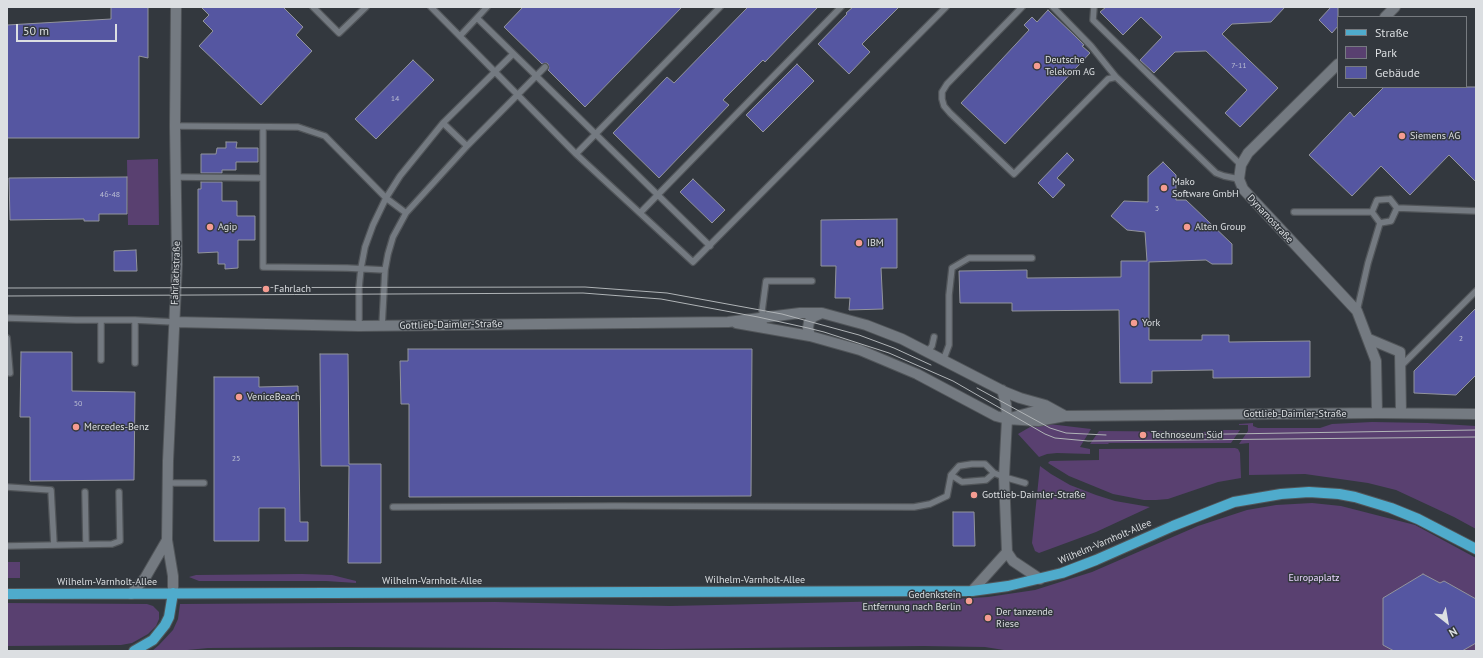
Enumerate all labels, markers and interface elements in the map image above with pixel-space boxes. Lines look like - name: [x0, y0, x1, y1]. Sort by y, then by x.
- scale bar: [18, 16, 119, 42]
- legend: [1337, 16, 1467, 88]
- text: 50 m: [23, 23, 49, 38]
- text: Straße: [1375, 25, 1409, 40]
- text: Park: [1375, 45, 1397, 60]
- place label: Deutsche Telekom AG: [1045, 54, 1095, 78]
- marker: Deutsche Telekom AG: [1032, 61, 1042, 71]
- house number: 7-11: [1231, 61, 1247, 71]
- text: Gebäude: [1375, 65, 1420, 80]
- house number: 14: [391, 94, 399, 104]
- place label: Siemens AG: [1410, 130, 1460, 142]
- marker: Siemens AG: [1397, 131, 1407, 141]
- place label: Mako Software GmbH: [1172, 176, 1239, 200]
- marker: Mako Software GmbH: [1159, 183, 1169, 193]
- house number: 46-48: [100, 190, 120, 200]
- street label: Dynamostraße: [1245, 192, 1295, 246]
- house number: 3: [1155, 204, 1159, 214]
- place label: Agip: [218, 221, 237, 233]
- place label: Alten Group: [1195, 221, 1246, 233]
- marker: Agip: [205, 222, 215, 232]
- marker: Alten Group: [1182, 222, 1192, 232]
- place label: IBM: [867, 237, 884, 249]
- marker: IBM: [854, 238, 864, 248]
- street label: Fahrlachstraße: [169, 241, 183, 305]
- place label: Fahrlach: [274, 283, 311, 295]
- marker: Fahrlach: [261, 284, 271, 294]
- place label: York: [1142, 317, 1160, 329]
- street label: Gottlieb-Daimler-Straße: [399, 318, 503, 332]
- marker: York: [1129, 318, 1139, 328]
- house number: 2: [1459, 334, 1463, 344]
- place label: VeniceBeach: [247, 391, 301, 403]
- marker: VeniceBeach: [234, 392, 244, 402]
- house number: 50: [74, 399, 82, 409]
- street label: Gottlieb-Daimler-Straße: [1243, 408, 1347, 420]
- place label: Mercedes-Benz: [84, 421, 149, 433]
- marker: Mercedes-Benz: [71, 422, 81, 432]
- place label: Technoseum Süd: [1151, 429, 1223, 441]
- marker: Technoseum Süd: [1138, 430, 1148, 440]
- house number: 25: [232, 454, 240, 464]
- place label: Gottlieb-Daimler-Straße: [982, 489, 1085, 501]
- marker: Gottlieb-Daimler-Straße: [969, 490, 979, 500]
- street label: Wilhelm-Varnholt-Allee: [1057, 517, 1153, 567]
- park label: Europaplatz: [1288, 572, 1340, 584]
- street label: Wilhelm-Varnholt-Allee: [705, 574, 805, 586]
- street label: Wilhelm-Varnholt-Allee: [382, 575, 482, 587]
- street label: Wilhelm-Varnholt-Allee: [57, 576, 157, 588]
- place label: Gedenkstein Entfernung nach Berlin: [862, 589, 961, 612]
- marker: Gedenkstein Entfernung nach Berlin: [964, 596, 974, 606]
- north arrow: [1427, 602, 1467, 642]
- place label: Der tanzende Riese: [996, 606, 1053, 630]
- marker: Der tanzende Riese: [983, 613, 993, 623]
- text: N: [1446, 624, 1460, 640]

